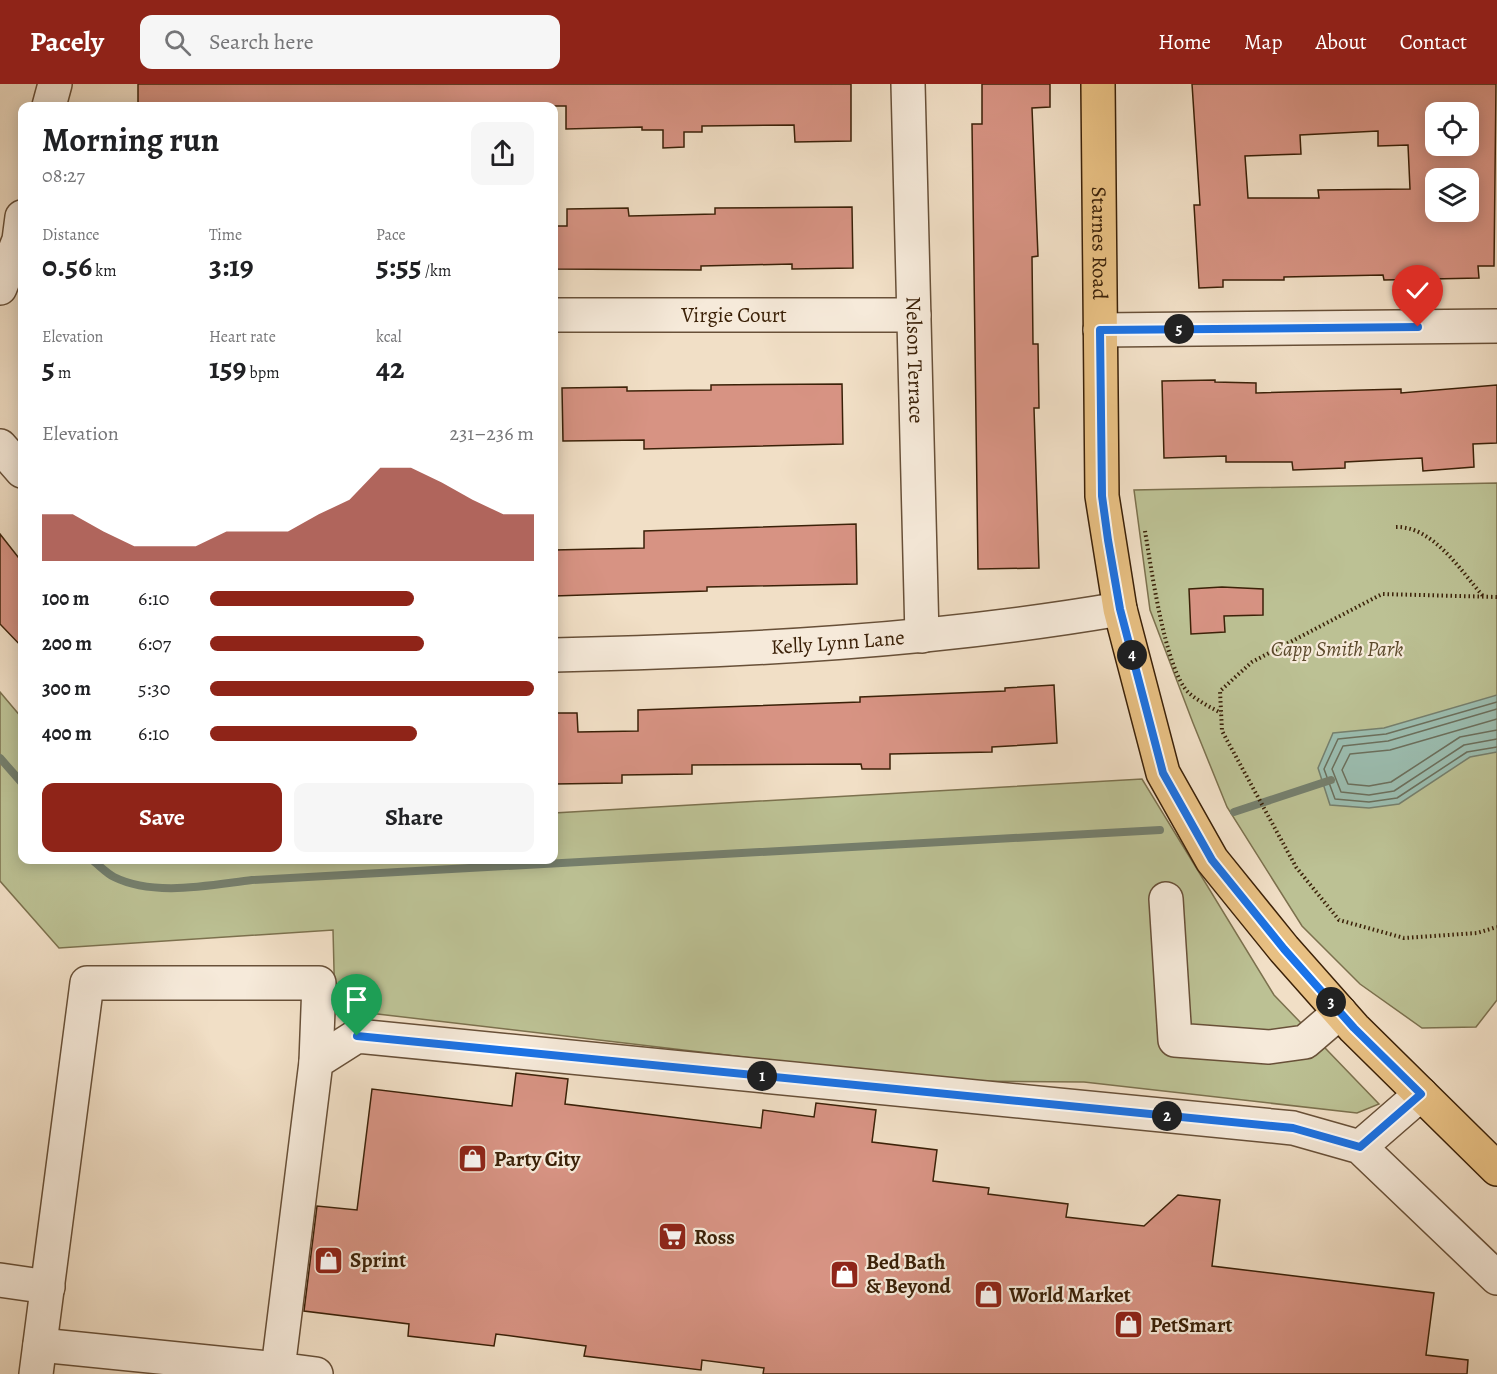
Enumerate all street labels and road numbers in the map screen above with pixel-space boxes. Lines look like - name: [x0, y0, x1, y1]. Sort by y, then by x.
- street label: Starnes Road: [1085, 186, 1114, 300]
- street label: Nelson Terrace: [899, 296, 931, 424]
- street label: Virgie Court: [680, 301, 787, 329]
- street label: Kelly Lynn Lane: [770, 623, 906, 661]

